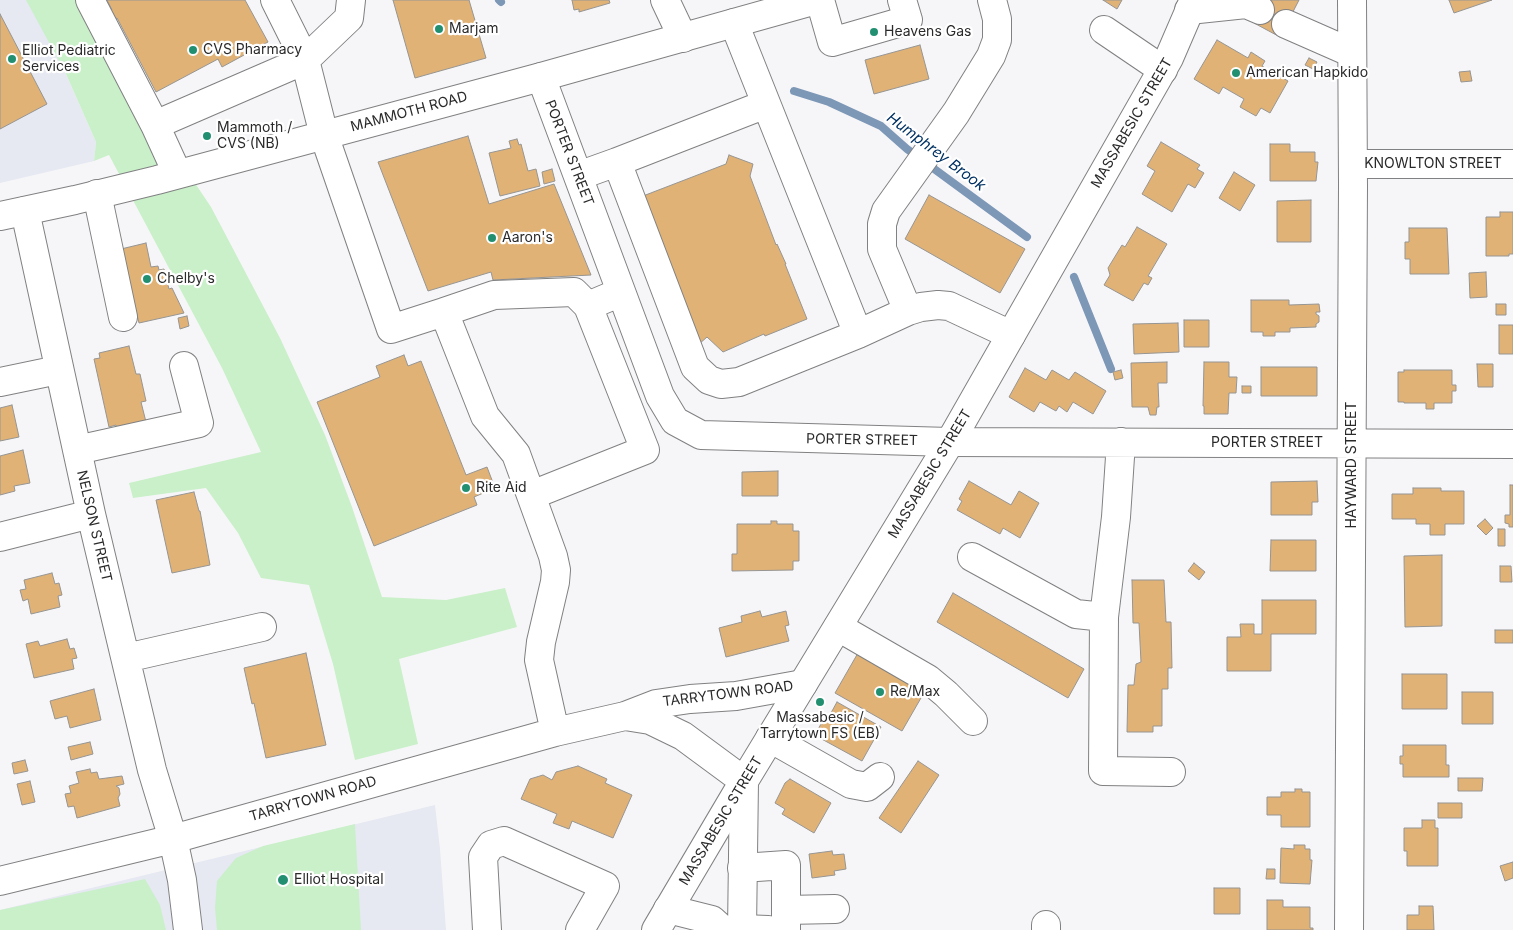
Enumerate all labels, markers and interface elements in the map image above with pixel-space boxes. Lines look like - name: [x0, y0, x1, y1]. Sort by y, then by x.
- place label: Marjam: [449, 21, 499, 37]
- marker: Marjam: [433, 23, 445, 35]
- place label: Heavens Gas: [884, 24, 971, 40]
- marker: Heavens Gas: [868, 26, 880, 38]
- place label: CVS Pharmacy: [203, 42, 302, 58]
- place label: Elliot Pediatric Services: [22, 43, 116, 75]
- marker: CVS Pharmacy: [187, 44, 199, 56]
- marker: Elliot Pediatric Services: [6, 53, 18, 65]
- street label: MASSABESIC STREET: [1088, 55, 1176, 191]
- place label: American Hapkido: [1246, 65, 1368, 81]
- marker: American Hapkido: [1230, 67, 1242, 79]
- street label: MAMMOTH ROAD: [349, 88, 469, 136]
- street label: PORTER STREET: [541, 98, 597, 208]
- water label: Humphrey Brook: [883, 109, 989, 195]
- place label: Mammoth / CVS (NB): [217, 120, 292, 152]
- marker: Mammoth / CVS (NB): [201, 130, 213, 142]
- street label: KNOWLTON STREET: [1364, 156, 1502, 172]
- place label: Aaron's: [502, 230, 553, 246]
- marker: Aaron's: [486, 232, 498, 244]
- place label: Chelby's: [157, 271, 215, 287]
- marker: Chelby's: [141, 273, 153, 285]
- street label: HAYWARD STREET: [1344, 401, 1360, 529]
- street label: MASSABESIC STREET: [885, 407, 975, 541]
- street label: PORTER STREET: [806, 431, 918, 449]
- street label: PORTER STREET: [1211, 435, 1323, 451]
- street label: NELSON STREET: [73, 469, 115, 583]
- place label: Rite Aid: [476, 480, 527, 496]
- marker: Rite Aid: [460, 482, 472, 494]
- street label: TARRYTOWN ROAD: [662, 678, 794, 710]
- place label: Re/Max: [890, 684, 940, 700]
- marker: Re/Max: [874, 686, 886, 698]
- marker: Massabesic / Tarrytown FS (EB): [814, 696, 826, 708]
- place label: Massabesic / Tarrytown FS (EB): [760, 710, 880, 742]
- street label: MASSABESIC STREET: [676, 754, 766, 888]
- street label: TARRYTOWN ROAD: [247, 773, 379, 825]
- place label: Elliot Hospital: [294, 872, 384, 888]
- marker: Elliot Hospital: [276, 873, 290, 887]

